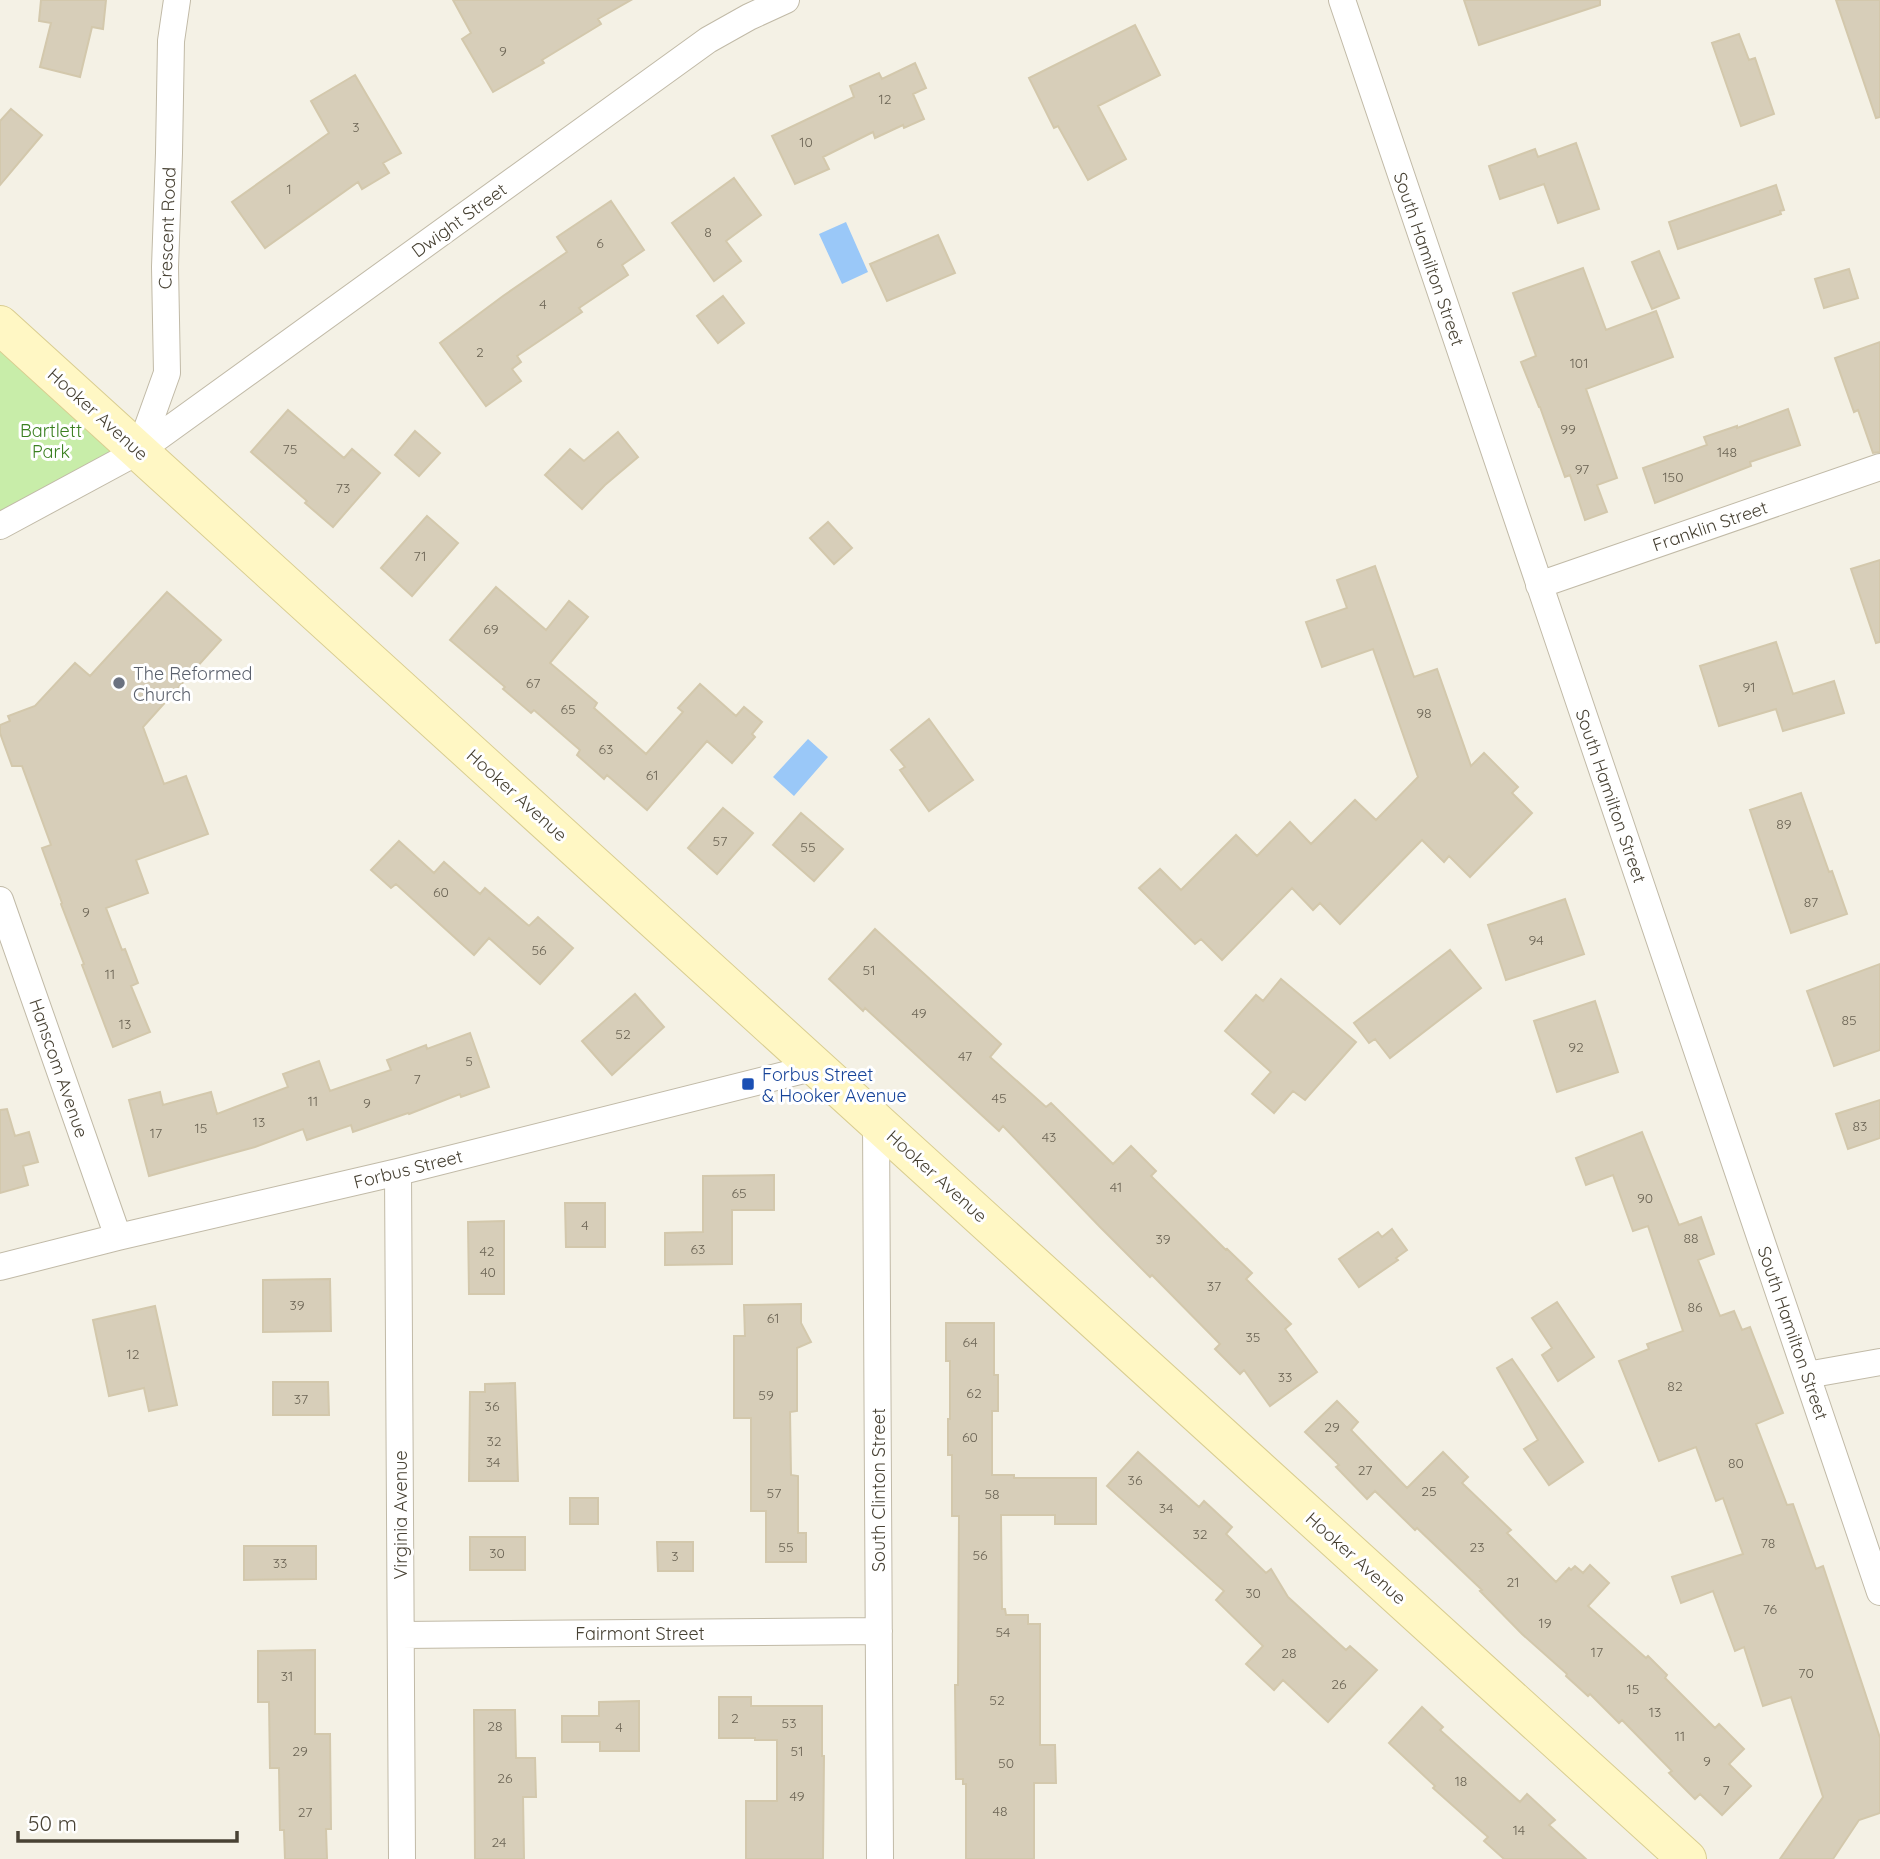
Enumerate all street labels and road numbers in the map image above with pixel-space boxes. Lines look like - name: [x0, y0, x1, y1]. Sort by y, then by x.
- street label: Crescent Road: [153, 166, 181, 290]
- street label: South Hamilton Street: [1388, 169, 1470, 349]
- street label: Dwight Street: [407, 178, 511, 262]
- street label: Hooker Avenue: [43, 363, 153, 465]
- street label: Franklin Street: [1649, 496, 1771, 556]
- street label: South Hamilton Street: [1570, 706, 1652, 886]
- street label: Hooker Avenue: [462, 744, 572, 846]
- street label: Hanscom Avenue: [24, 995, 94, 1141]
- street label: Hooker Avenue: [882, 1125, 992, 1227]
- street label: Forbus Street: [351, 1144, 465, 1194]
- street label: South Hamilton Street: [1752, 1243, 1834, 1423]
- street label: South Clinton Street: [867, 1408, 890, 1572]
- street label: Virginia Avenue: [389, 1450, 412, 1580]
- street label: Hooker Avenue: [1301, 1507, 1411, 1609]
- street label: Fairmont Street: [575, 1622, 705, 1645]

